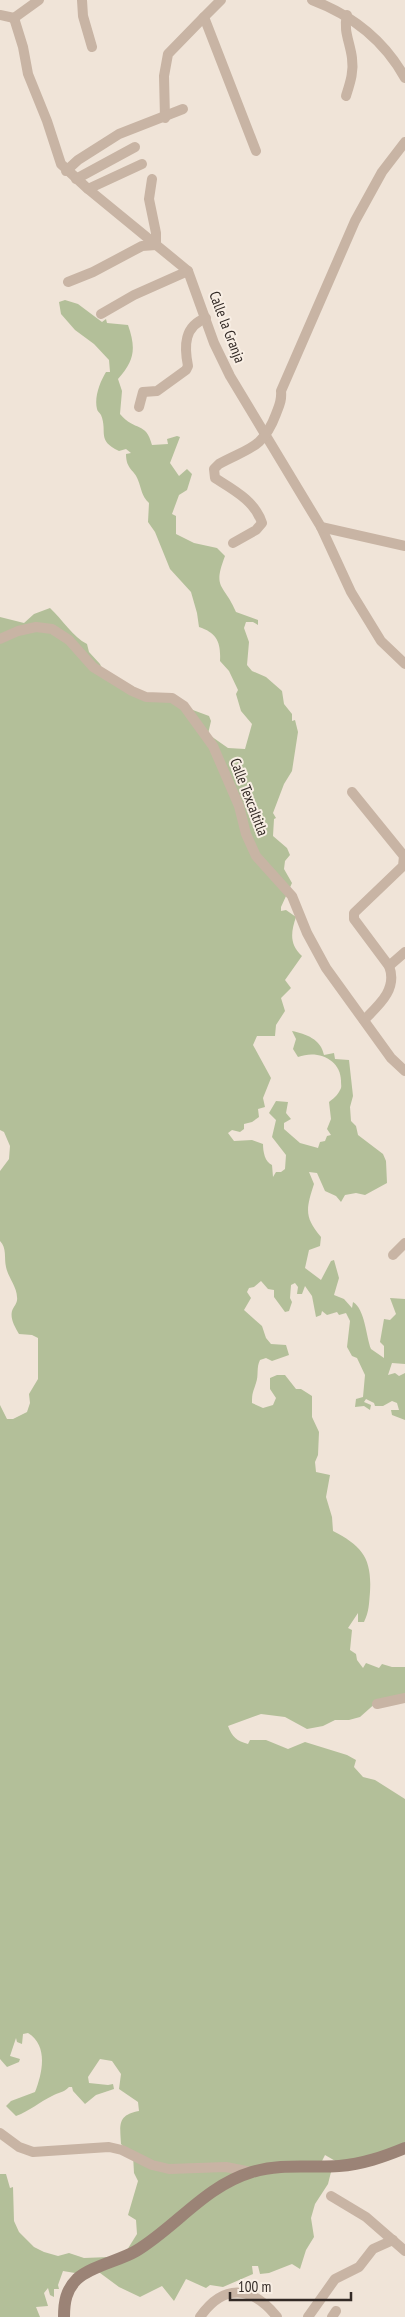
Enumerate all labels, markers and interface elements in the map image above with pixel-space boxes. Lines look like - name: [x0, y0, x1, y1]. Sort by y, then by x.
- street label: Calle la Granja: [205, 288, 250, 365]
- street label: Calle Texcaltitla: [226, 755, 273, 838]
- scale bar: [230, 2270, 351, 2302]
- text: 100 m: [238, 2277, 271, 2296]

